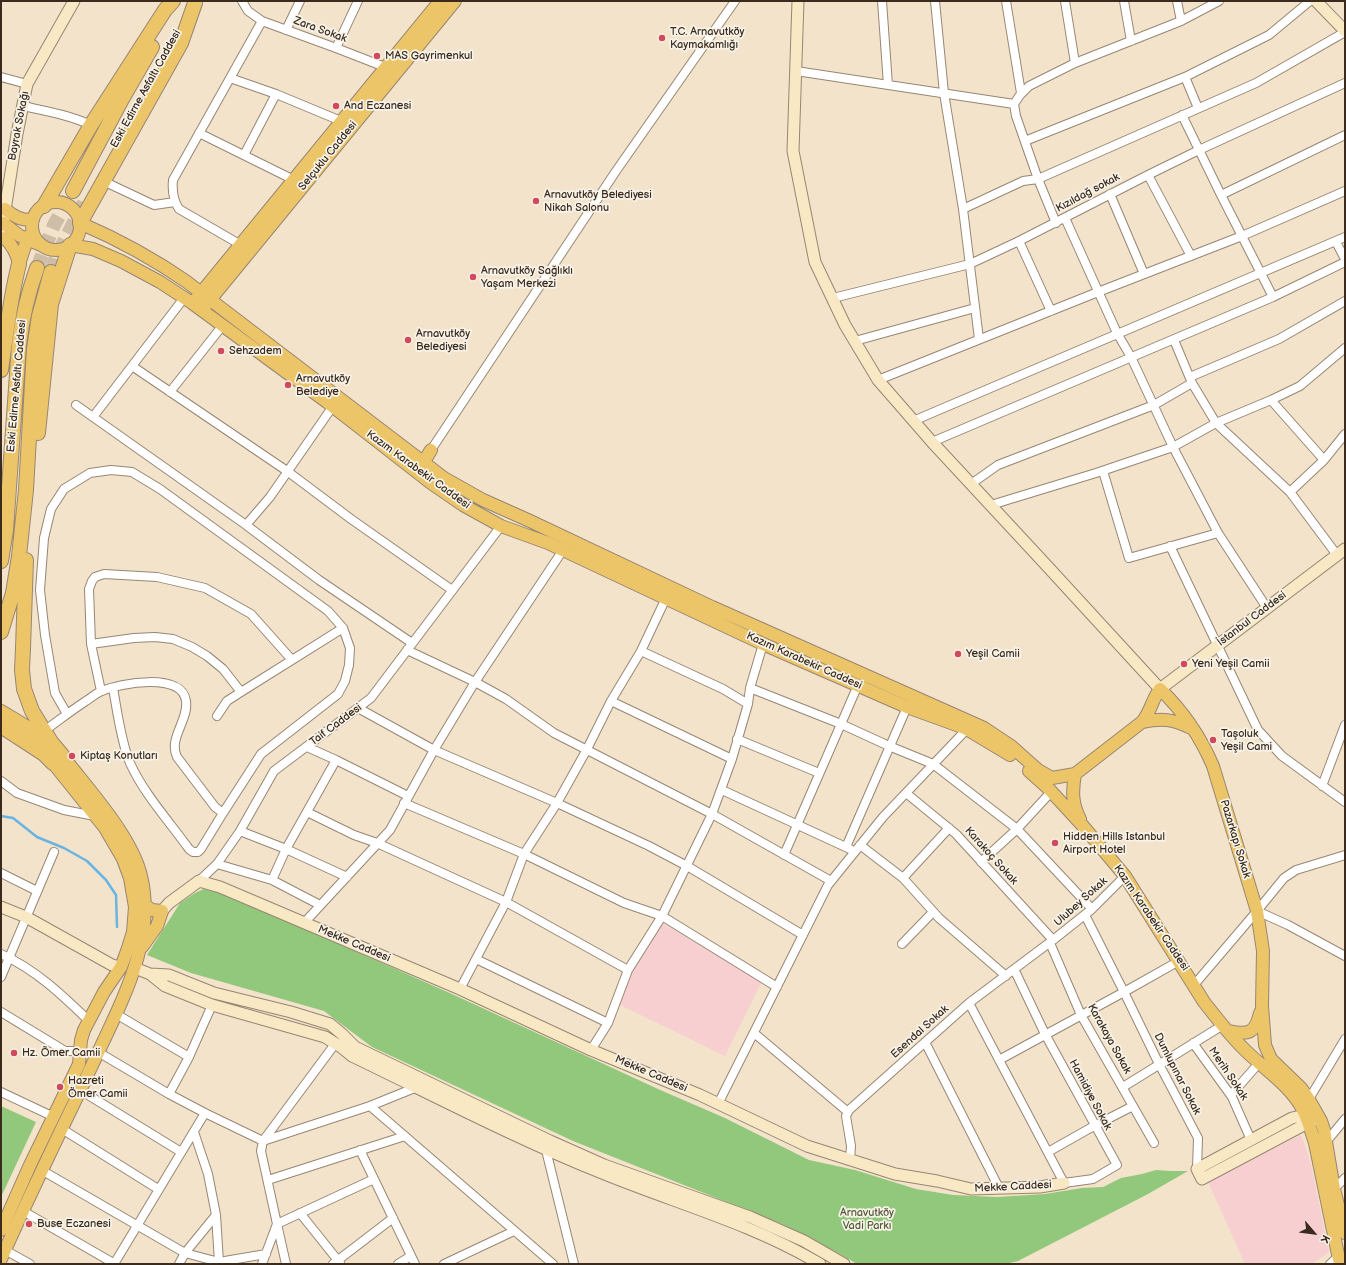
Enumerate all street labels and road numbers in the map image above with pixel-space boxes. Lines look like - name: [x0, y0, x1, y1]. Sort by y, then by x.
- street label: Zara Sokak: [292, 14, 348, 46]
- street label: Eski Edirne Asfaltı Caddesi: [108, 28, 184, 150]
- street label: Bayrak Sokağı: [6, 90, 32, 162]
- street label: Selçuklu Caddesi: [296, 119, 360, 193]
- street label: Kızıldağ sokak: [1054, 171, 1122, 215]
- street label: Eski Edirne Asfaltı Caddesi: [5, 319, 29, 453]
- street label: Kazım Karabekir Caddesi: [364, 428, 472, 512]
- street label: İstanbul Caddesi: [1215, 589, 1289, 649]
- street label: Kazım Karabekir Caddesi: [744, 630, 864, 692]
- street label: Taif Caddesi: [307, 701, 365, 749]
- street label: Pazarkapı Sokak: [1217, 798, 1253, 880]
- street label: Karakoç Sokak: [962, 824, 1020, 888]
- street label: Kazım Karabekir Caddesi: [1111, 862, 1191, 974]
- street label: Ulubey Sokak: [1052, 875, 1110, 929]
- street label: Mekke Caddesi: [316, 923, 392, 965]
- street label: Karakaya Sokak: [1084, 1002, 1134, 1076]
- street label: Esendal Sokak: [888, 1003, 952, 1061]
- street label: Dumlupınar Sokak: [1151, 1031, 1203, 1117]
- street label: Merih Sokak: [1205, 1045, 1251, 1103]
- street label: Mekke Caddesi: [613, 1053, 689, 1095]
- street label: Hamidiye Sokak: [1066, 1057, 1114, 1133]
- street label: Mekke Caddesi: [974, 1178, 1052, 1196]

